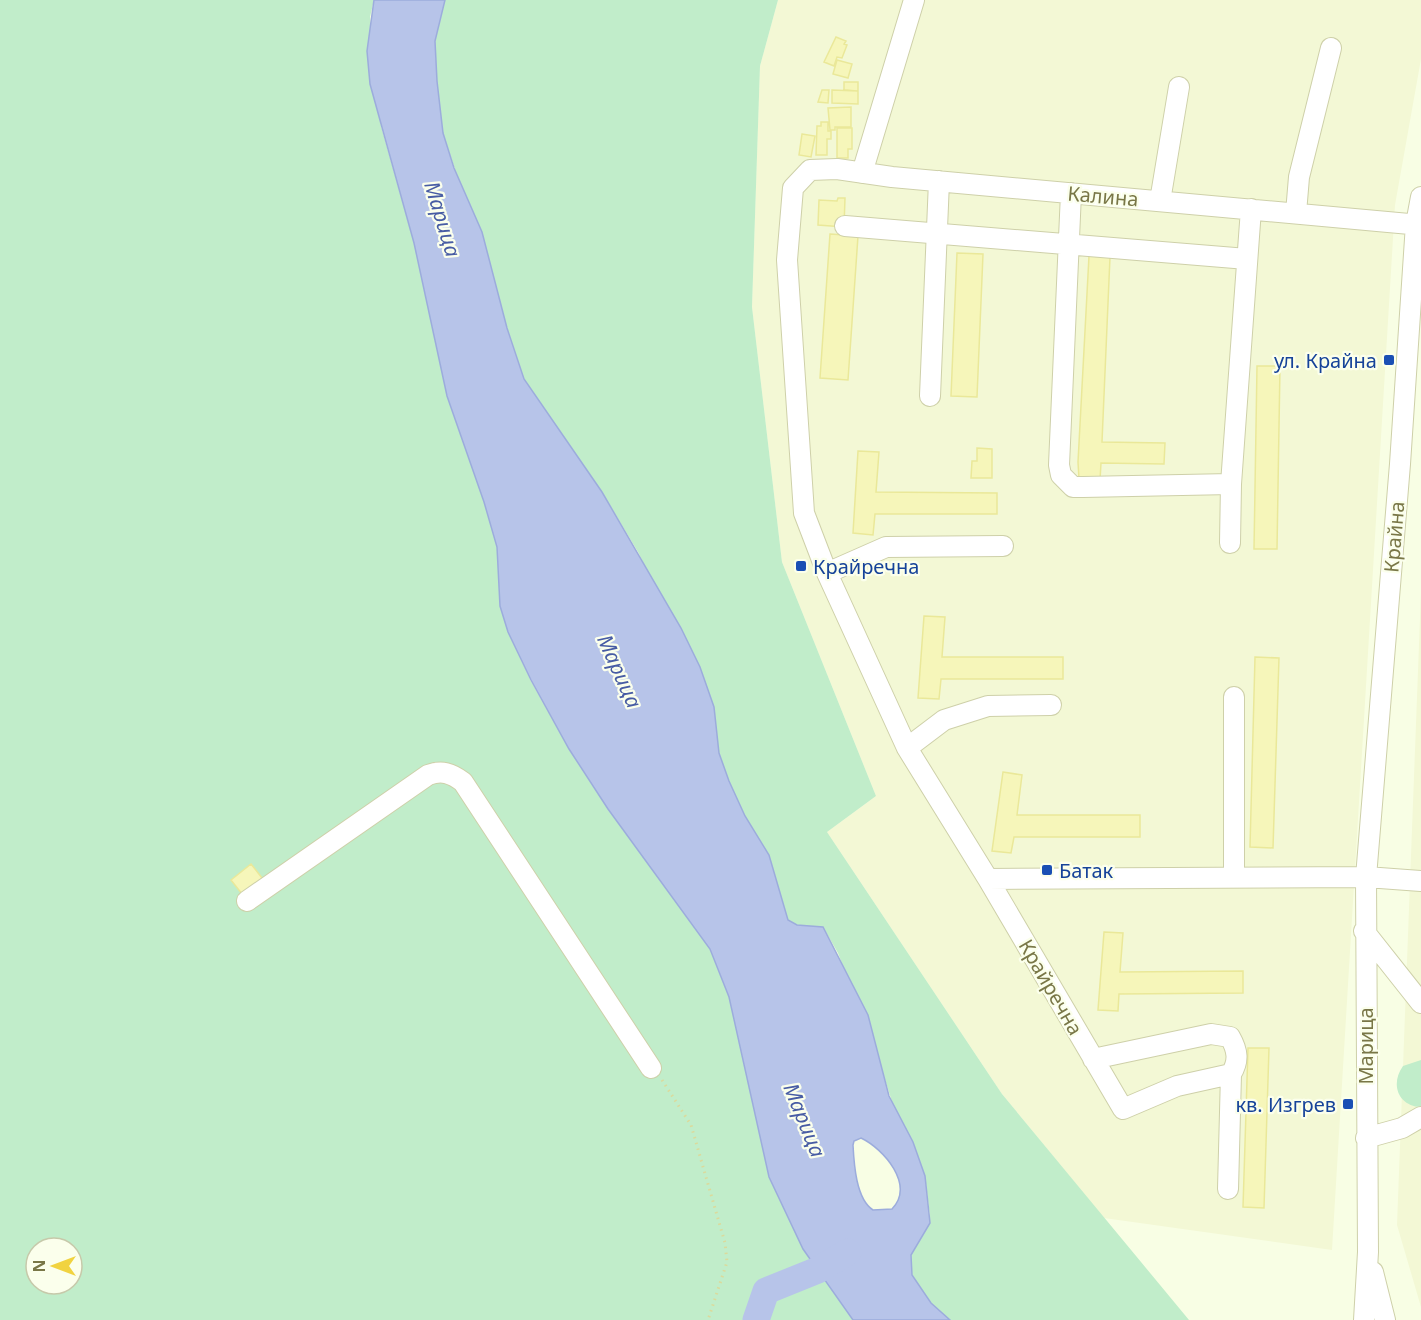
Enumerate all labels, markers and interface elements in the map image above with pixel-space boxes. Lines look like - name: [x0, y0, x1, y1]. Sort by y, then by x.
- water label: Марица: [418, 178, 468, 260]
- street label: Калина: [1066, 179, 1140, 213]
- place label: ул. Крайна: [1274, 347, 1377, 374]
- marker: ул. Крайна: [1382, 353, 1396, 367]
- street label: Крайна: [1377, 500, 1411, 574]
- place label: Крайречна: [813, 553, 919, 580]
- marker: Крайречна: [794, 559, 808, 573]
- water label: Марица: [591, 630, 649, 712]
- place label: Батак: [1059, 857, 1114, 884]
- marker: Батак: [1040, 863, 1054, 877]
- street label: Крайречна: [1013, 934, 1089, 1040]
- street label: Марица: [1352, 1007, 1379, 1085]
- water label: Марица: [777, 1079, 833, 1161]
- place label: кв. Изгрев: [1235, 1091, 1336, 1118]
- marker: кв. Изгрев: [1341, 1097, 1355, 1111]
- north arrow: [24, 1236, 84, 1296]
- text: N: [28, 1259, 50, 1273]

